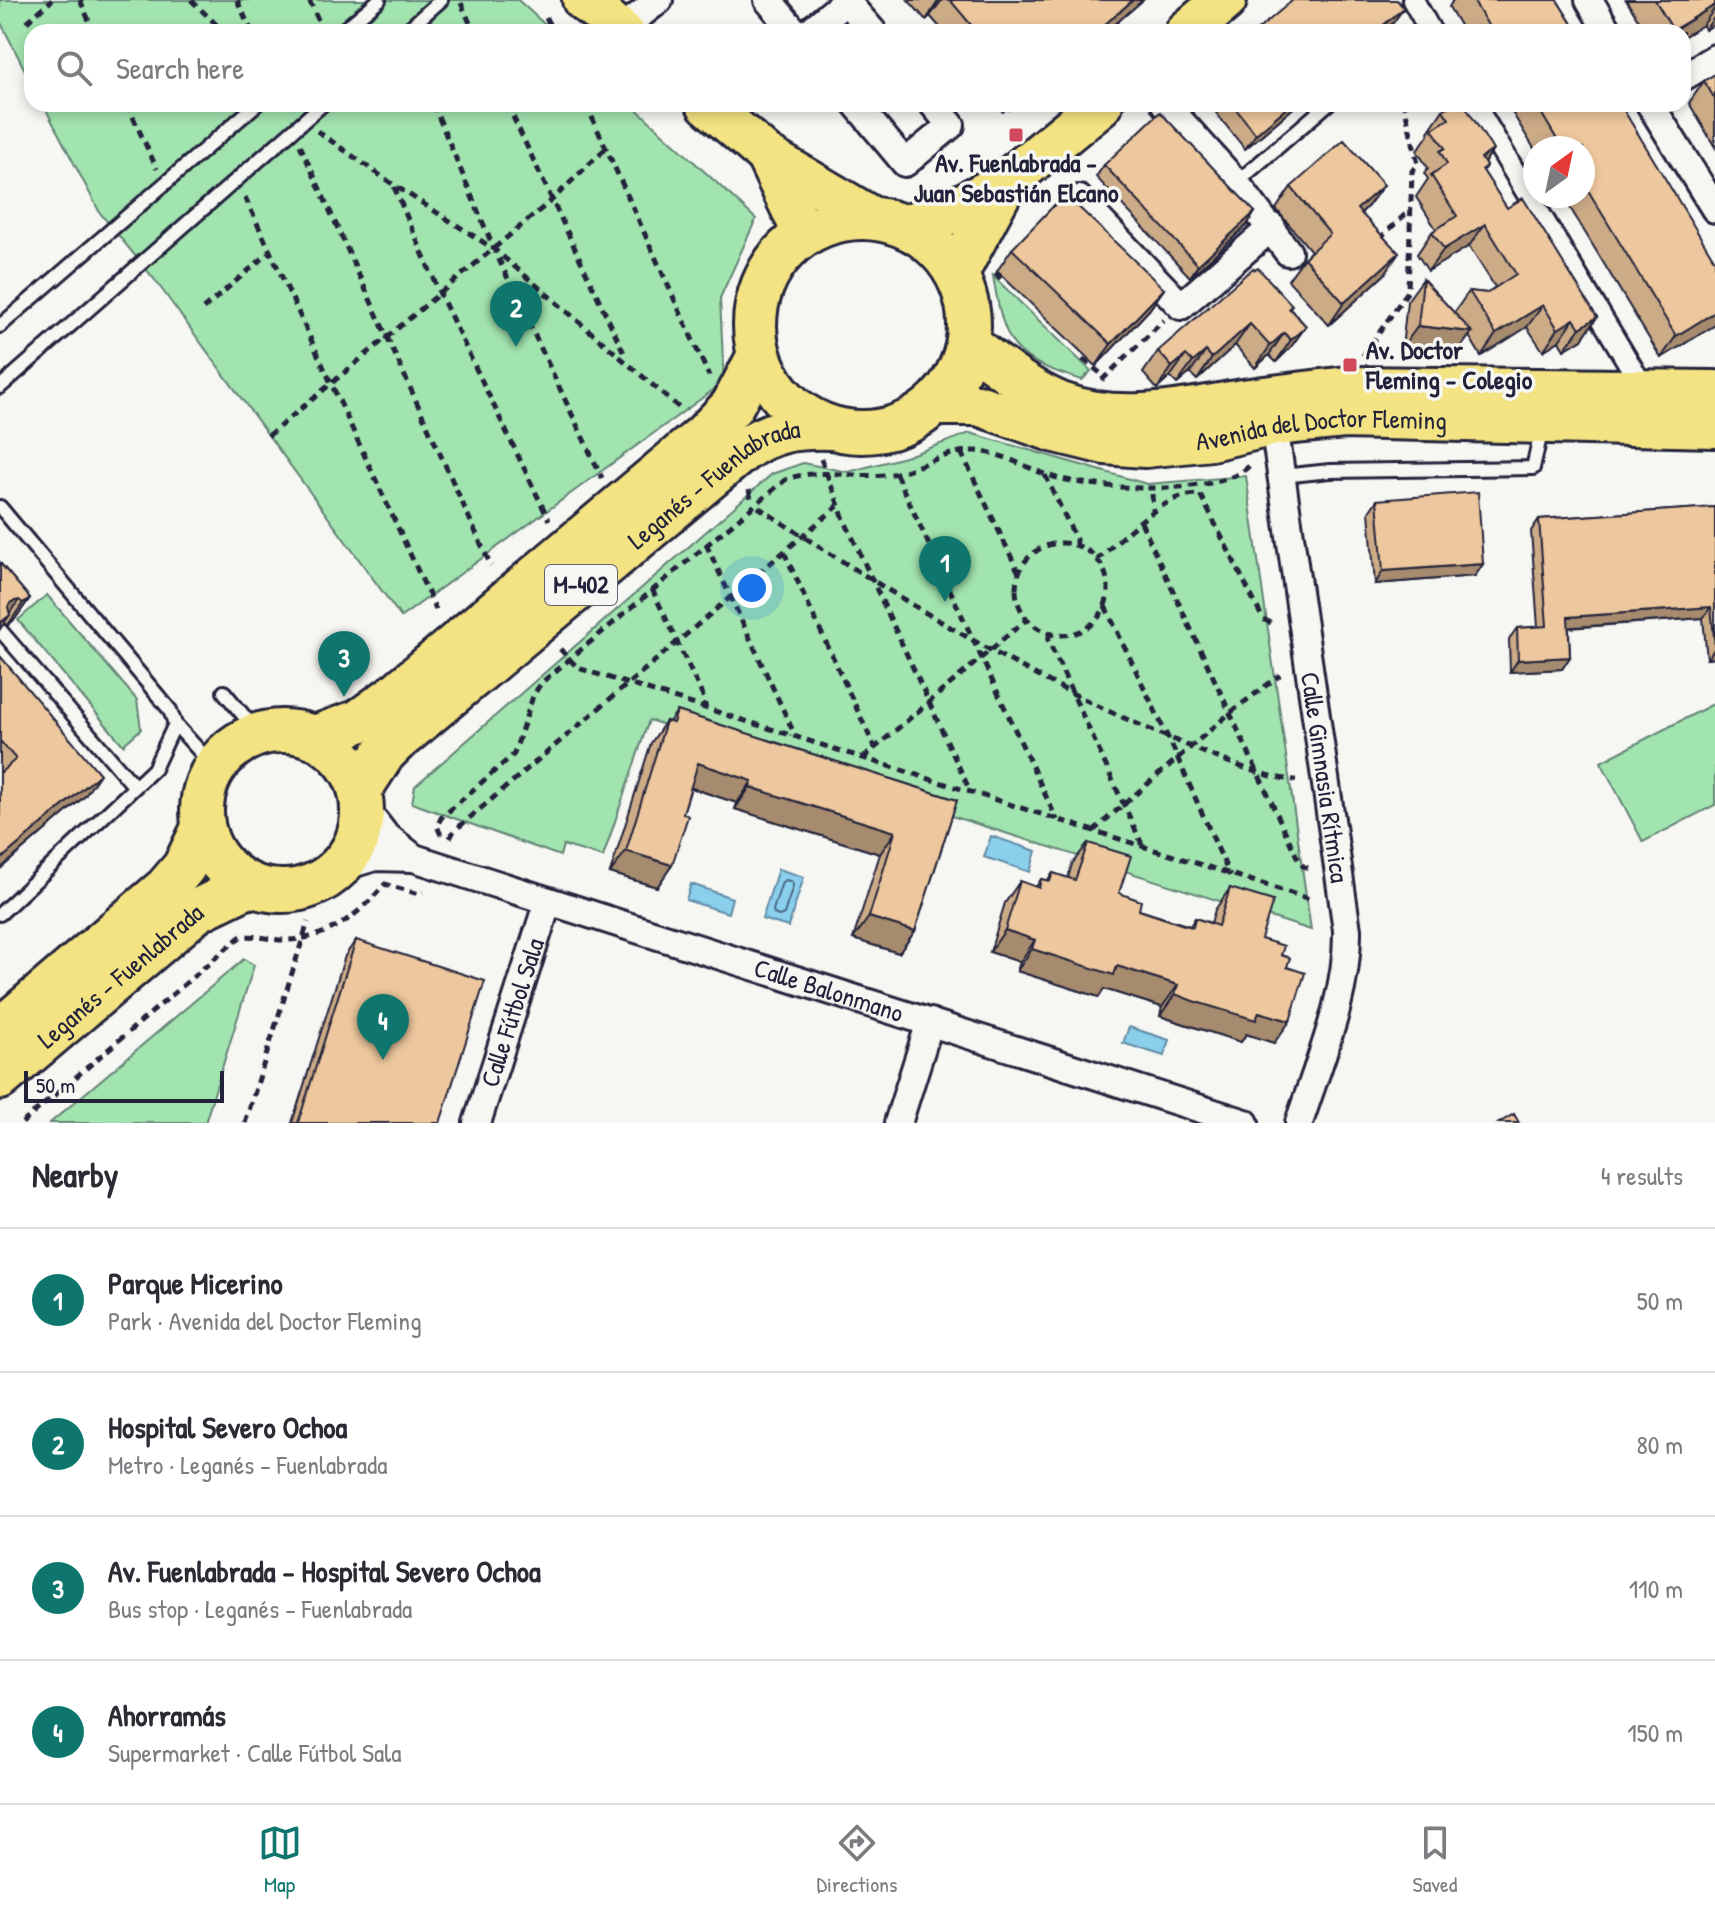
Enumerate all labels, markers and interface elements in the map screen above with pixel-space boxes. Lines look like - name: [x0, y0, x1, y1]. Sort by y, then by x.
- search box: [24, 24, 1691, 112]
- icon: search: [52, 46, 96, 90]
- text: Search here: [116, 48, 244, 88]
- marker: Av. Fuenlabrada - Juan Sebastián Elcano: [1007, 126, 1025, 144]
- north arrow: [1523, 136, 1595, 208]
- place label: Av. Fuenlabrada - Juan Sebastián Elcano: [914, 145, 1119, 210]
- pin: 2: [490, 281, 542, 347]
- place label: Av. Doctor Fleming - Colegio: [1365, 332, 1533, 398]
- marker: Av. Doctor Fleming - Colegio: [1341, 356, 1359, 374]
- street label: Avenida del Doctor Fleming: [1194, 400, 1447, 458]
- street label: Leganés - Fuenlabrada: [620, 411, 802, 557]
- pin: 1: [919, 536, 971, 602]
- road number: M-402: [545, 565, 617, 605]
- your location: [732, 568, 772, 608]
- pin: 3: [318, 631, 370, 697]
- street label: Calle Gimnasia Rítmica: [1293, 670, 1358, 885]
- street label: Leganés - Fuenlabrada: [30, 895, 210, 1056]
- street label: Calle Fútbol Sala: [472, 933, 552, 1091]
- street label: Calle Balonmano: [750, 950, 908, 1030]
- pin: 4: [357, 994, 409, 1060]
- scale bar: [24, 1067, 224, 1103]
- text: 50 m: [36, 1070, 75, 1100]
- text: Nearby: [32, 1152, 118, 1198]
- text: 4 results: [1601, 1158, 1683, 1193]
- text: Parque Micerino: [108, 1263, 283, 1303]
- text: 1: [53, 1283, 63, 1318]
- text: 50 m: [1637, 1283, 1683, 1318]
- text: Park · Avenida del Doctor Fleming: [108, 1303, 422, 1338]
- text: Hospital Severo Ochoa: [108, 1407, 347, 1447]
- text: 2: [52, 1427, 64, 1462]
- text: 80 m: [1636, 1427, 1683, 1462]
- text: Metro · Leganés - Fuenlabrada: [108, 1447, 387, 1482]
- text: Av. Fuenlabrada - Hospital Severo Ochoa: [108, 1551, 541, 1591]
- text: 3: [52, 1571, 64, 1606]
- text: 110 m: [1629, 1571, 1683, 1606]
- text: Bus stop · Leganés - Fuenlabrada: [108, 1591, 412, 1626]
- text: Ahorramás: [108, 1695, 226, 1735]
- text: 4: [53, 1715, 63, 1750]
- text: 150 m: [1627, 1715, 1683, 1750]
- text: Supermarket · Calle Fútbol Sala: [108, 1735, 401, 1770]
- tab: Map: [258, 1821, 302, 1899]
- tab: Directions: [817, 1821, 898, 1899]
- tab: Saved: [1413, 1821, 1457, 1899]

